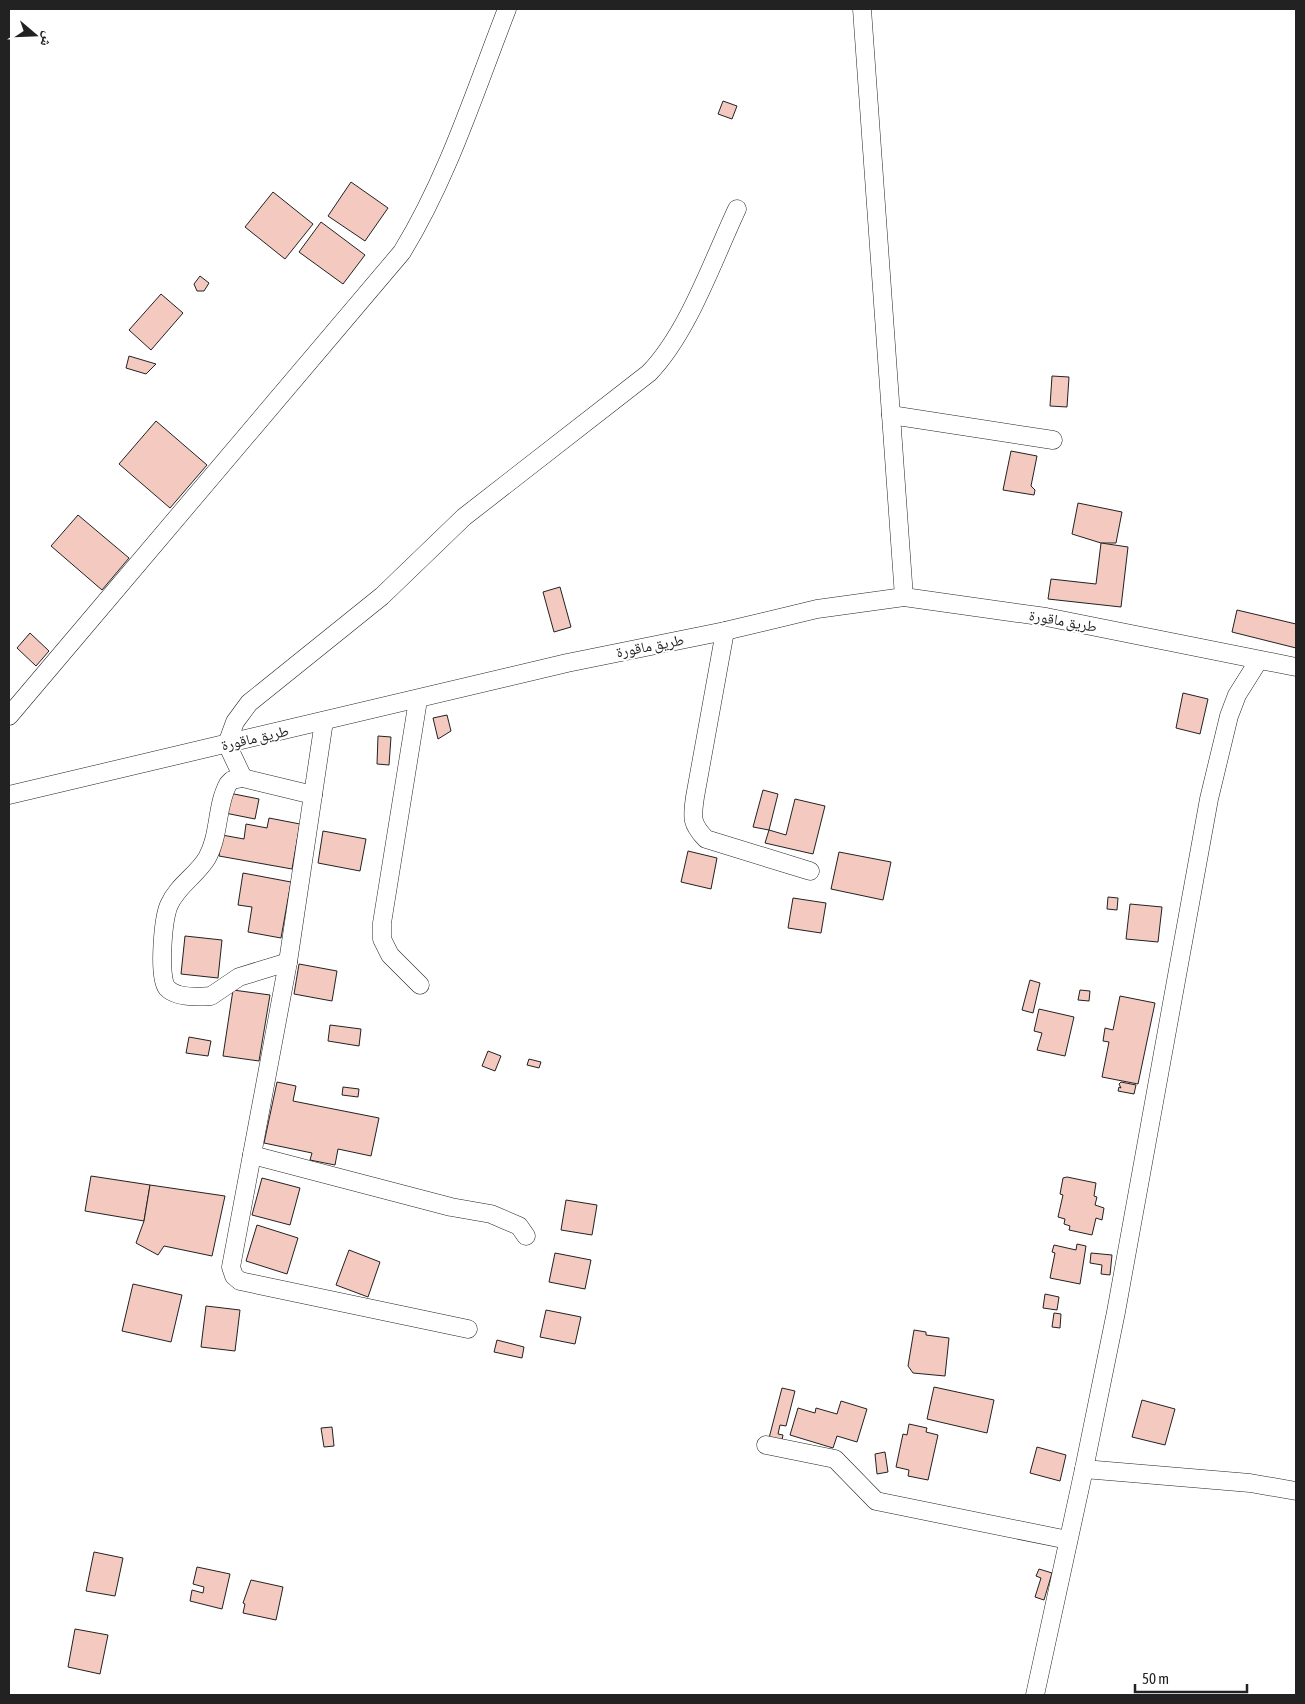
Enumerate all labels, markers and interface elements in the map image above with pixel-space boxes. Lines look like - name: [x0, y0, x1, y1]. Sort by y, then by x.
- north arrow: [10, 10, 60, 60]
- text: ش: [36, 29, 57, 49]
- street label: طريق ماقورة: [1027, 606, 1098, 637]
- street label: طريق ماقورة: [615, 631, 686, 662]
- street label: طريق ماقورة: [220, 721, 291, 755]
- scale bar: [1135, 1662, 1248, 1694]
- text: 50 m: [1142, 1670, 1169, 1687]

